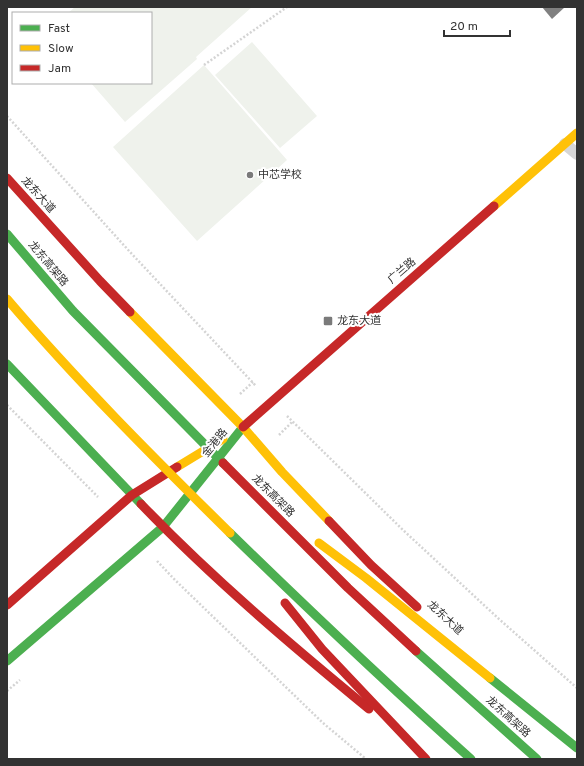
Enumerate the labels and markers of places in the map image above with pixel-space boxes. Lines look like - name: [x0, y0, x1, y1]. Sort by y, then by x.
- place label: 中芯学校: [258, 168, 302, 182]
- marker: 中芯学校: [245, 170, 255, 180]
- place label: 龙东大道: [337, 314, 381, 328]
- marker: 龙东大道: [322, 315, 334, 327]

